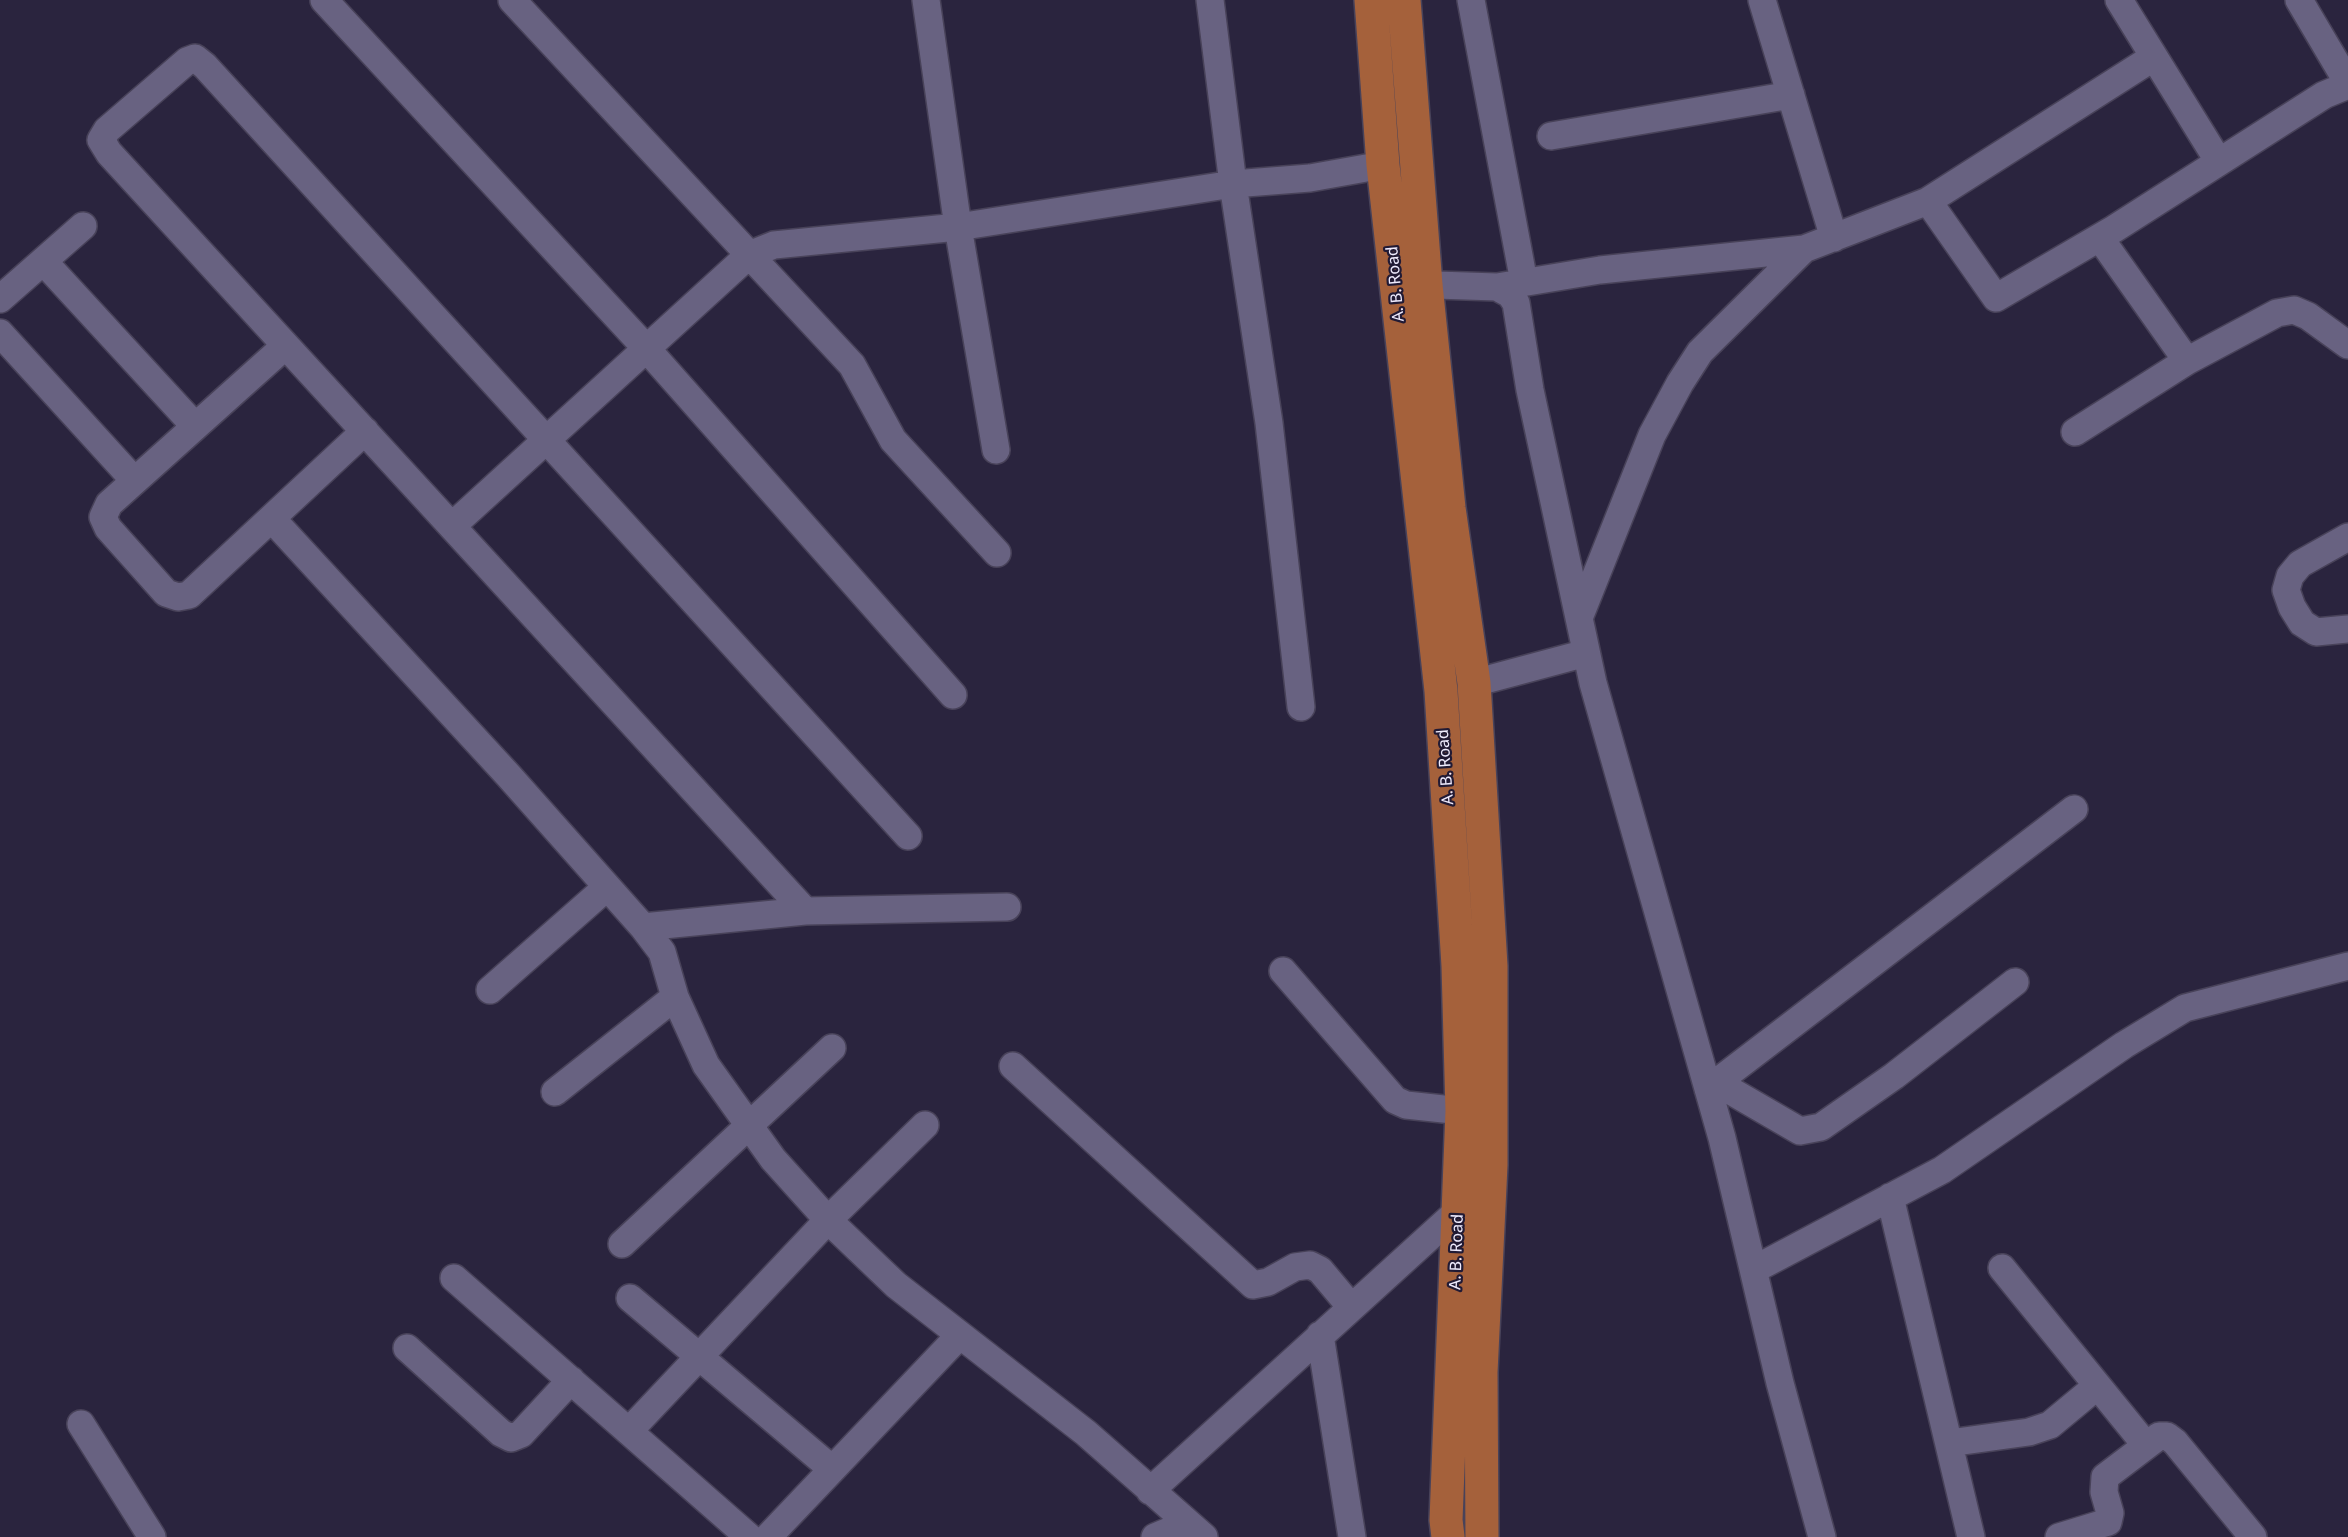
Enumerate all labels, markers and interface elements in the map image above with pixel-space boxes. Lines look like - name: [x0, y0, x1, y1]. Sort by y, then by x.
- street label: A. B. Road: [1383, 245, 1409, 323]
- street label: A. B. Road: [1434, 729, 1458, 805]
- street label: A. B. Road: [1446, 1214, 1468, 1290]

